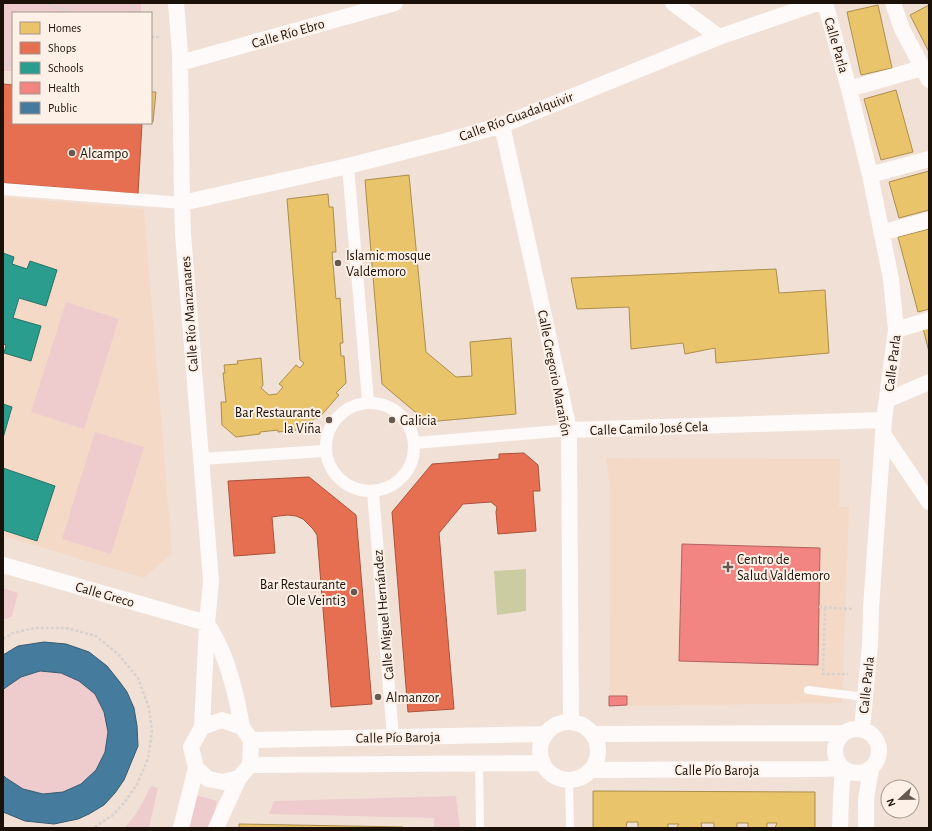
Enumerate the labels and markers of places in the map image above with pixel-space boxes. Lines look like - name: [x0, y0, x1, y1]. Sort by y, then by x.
- place label: Alcampo: [80, 147, 128, 161]
- marker: Alcampo: [67, 148, 77, 158]
- place label: Islamic mosque Valdemoro: [346, 249, 431, 279]
- marker: Islamic mosque Valdemoro: [333, 258, 343, 268]
- place label: Bar Restaurante la Viña: [235, 406, 322, 436]
- place label: Galicia: [400, 414, 437, 428]
- marker: Bar Restaurante la Viña: [324, 415, 334, 425]
- marker: Galicia: [387, 415, 397, 425]
- place label: Centro de Salud Valdemoro: [737, 553, 830, 583]
- marker: Centro de Salud Valdemoro: [722, 561, 734, 573]
- place label: Bar Restaurante Ole Veinti3: [260, 578, 346, 608]
- marker: Bar Restaurante Ole Veinti3: [349, 587, 359, 597]
- place label: Almanzor: [386, 691, 440, 705]
- marker: Almanzor: [373, 692, 383, 702]

